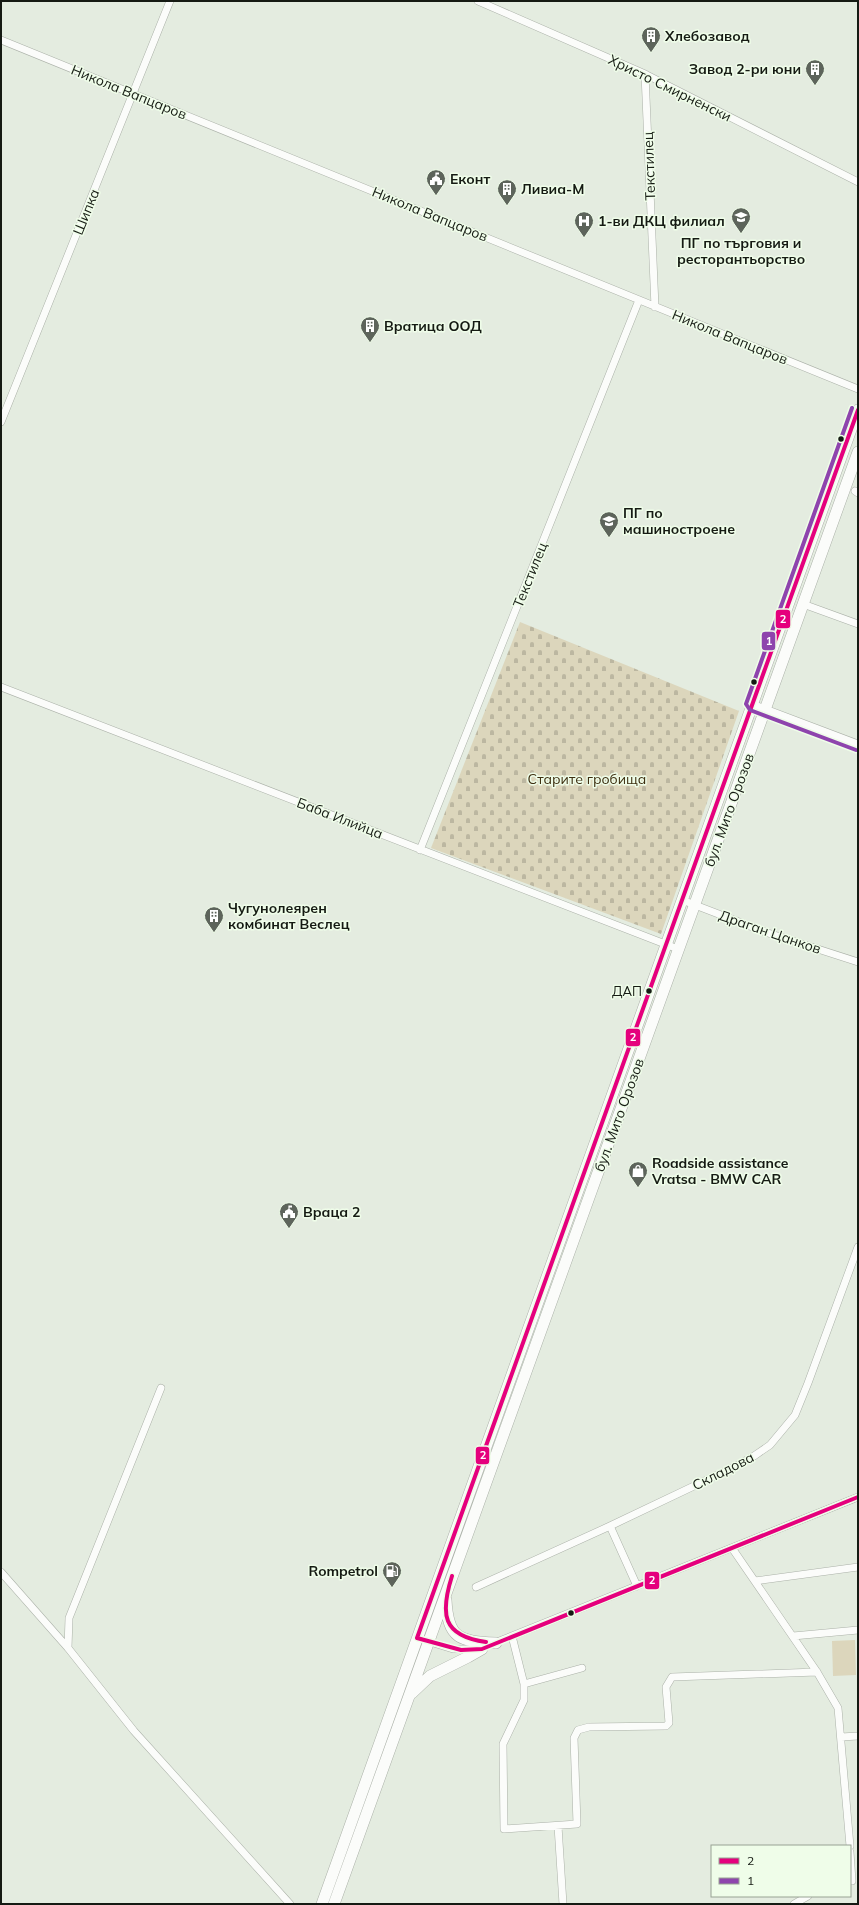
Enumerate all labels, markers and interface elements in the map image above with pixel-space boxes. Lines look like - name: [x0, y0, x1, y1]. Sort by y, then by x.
- building icon: Хлебозавод: [640, 25, 662, 53]
- place label: Хлебозавод: [664, 27, 750, 45]
- street label: Христо Смирненски: [606, 50, 734, 126]
- building icon: Завод 2-ри юни: [804, 58, 826, 86]
- place label: Завод 2-ри юни: [689, 60, 801, 78]
- street label: Никола Вапцаров: [69, 61, 190, 123]
- street label: Текстилец: [639, 131, 659, 201]
- public building icon: Еконт: [425, 168, 447, 196]
- place label: Еконт: [450, 170, 490, 188]
- building icon: Ливиа-М: [496, 178, 518, 206]
- place label: Ливиа-М: [521, 180, 584, 198]
- street label: Никола Вапцаров: [370, 183, 491, 245]
- street label: Шипка: [69, 186, 103, 238]
- school or university icon: ПГ по търговия и ресторантьорство: [730, 206, 752, 234]
- hospital icon: 1-ви ДКЦ филиал: [573, 210, 595, 238]
- place label: 1-ви ДКЦ филиал: [598, 212, 725, 230]
- place label: ПГ по търговия и ресторантьорство: [677, 234, 805, 268]
- street label: Никола Вапцаров: [670, 306, 791, 368]
- building icon: Вратица ООД: [359, 315, 381, 343]
- place label: Вратица ООД: [384, 317, 482, 335]
- unlabelled marker: [836, 434, 846, 444]
- place label: ПГ по машиностроене: [623, 504, 735, 538]
- school or university icon: ПГ по машиностроене: [598, 510, 620, 538]
- street label: Текстилец: [509, 539, 551, 610]
- line badge: 2: [775, 609, 791, 629]
- text: 2: [780, 612, 787, 626]
- line badge: 1: [761, 631, 776, 651]
- text: 1: [766, 634, 773, 648]
- unlabelled marker: [749, 677, 759, 687]
- street label: бул. Мито Орозов: [700, 751, 758, 869]
- park label: Старите гробища: [528, 770, 646, 788]
- street label: Баба Илийца: [294, 793, 386, 843]
- place label: Чугунолеярен комбинат Веслец: [228, 899, 350, 933]
- building icon: Чугунолеярен комбинат Веслец: [203, 905, 225, 933]
- street label: Драган Цанков: [717, 906, 824, 958]
- place label: ДАП: [612, 983, 642, 999]
- marker: ДАП: [644, 986, 654, 996]
- line badge: 2: [625, 1028, 641, 1047]
- text: 2: [630, 1030, 637, 1044]
- street label: бул. Мито Орозов: [590, 1056, 648, 1174]
- place label: Roadside assistance Vratsa - BMW CAR: [651, 1154, 789, 1188]
- shop icon: Roadside assistance Vratsa - BMW CAR: [627, 1160, 649, 1188]
- public building icon: Враца 2: [278, 1201, 300, 1229]
- place label: Враца 2: [303, 1203, 360, 1221]
- line badge: 2: [475, 1446, 490, 1465]
- text: 2: [480, 1448, 487, 1462]
- street label: Складова: [689, 1448, 757, 1494]
- fuel station icon: Rompetrol: [381, 1560, 403, 1588]
- place label: Rompetrol: [309, 1562, 378, 1580]
- line badge: 2: [644, 1571, 660, 1590]
- text: 2: [649, 1573, 656, 1587]
- unlabelled marker: [566, 1608, 576, 1618]
- legend: [711, 1845, 851, 1897]
- text: 2: [747, 1853, 754, 1868]
- text: 1: [747, 1873, 754, 1888]

